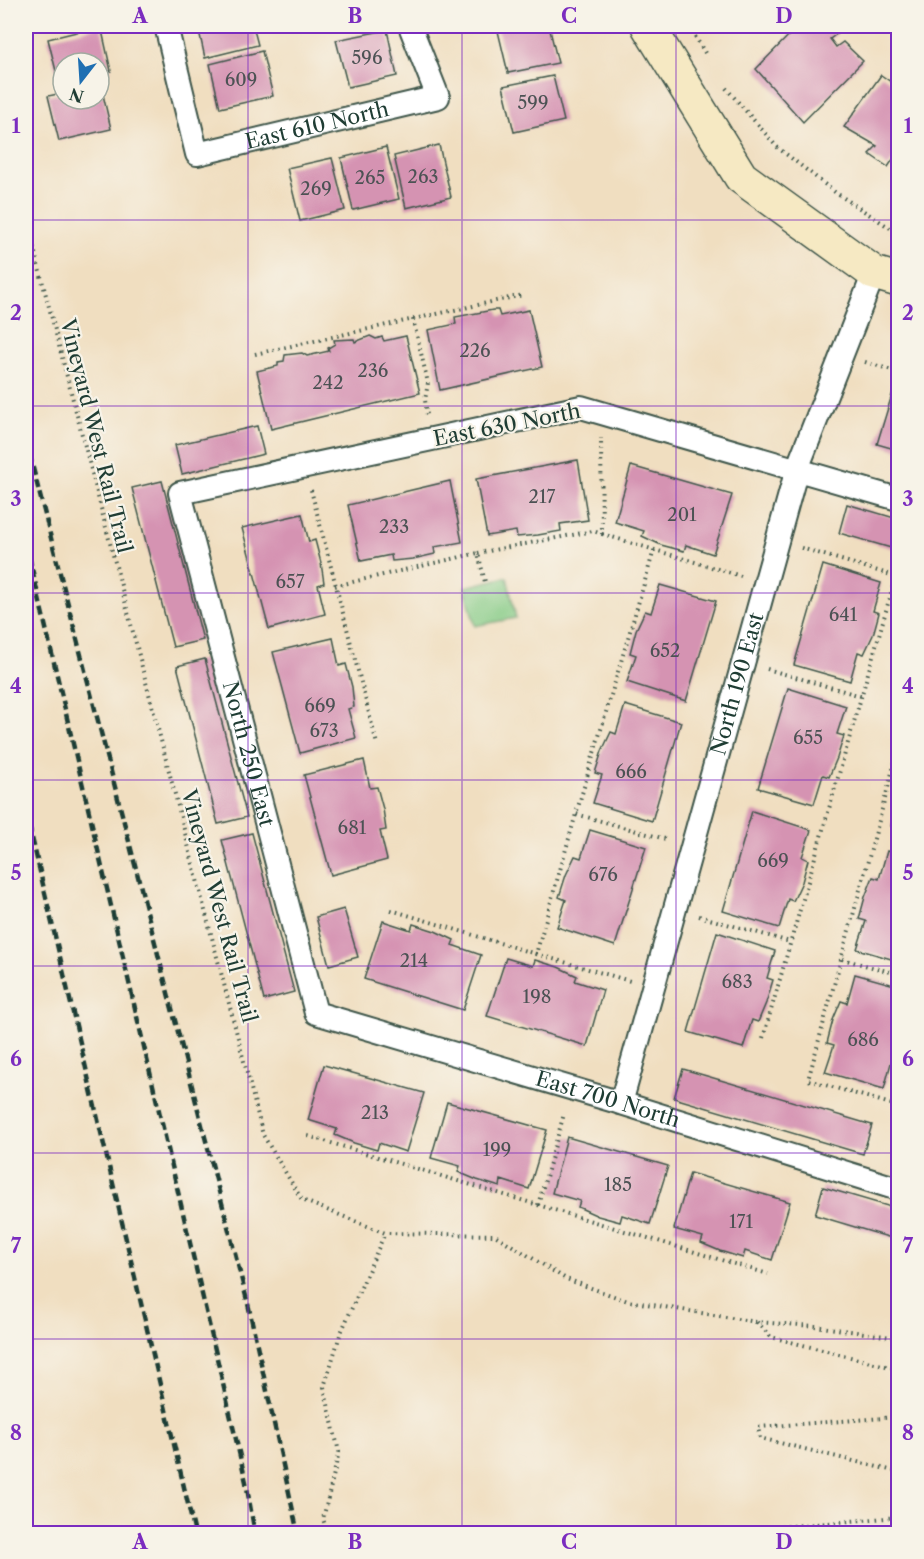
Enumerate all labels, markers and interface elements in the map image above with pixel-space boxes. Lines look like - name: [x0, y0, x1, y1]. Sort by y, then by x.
- text: A: [131, 4, 148, 28]
- text: B: [348, 4, 363, 28]
- text: C: [561, 4, 577, 28]
- text: D: [775, 4, 793, 28]
- house number: 596: [352, 47, 382, 69]
- north arrow: [51, 51, 111, 111]
- house number: 609: [225, 69, 257, 91]
- text: N: [67, 84, 86, 107]
- house number: 599: [518, 92, 548, 114]
- street label: East 610 North: [243, 96, 391, 154]
- text: 1: [12, 114, 21, 138]
- text: 1: [904, 114, 913, 138]
- house number: 263: [408, 166, 438, 188]
- house number: 265: [355, 167, 385, 189]
- house number: 269: [300, 178, 332, 200]
- text: 2: [10, 301, 22, 325]
- text: 2: [902, 301, 914, 325]
- street label: Vineyard West Rail Trail: [55, 315, 138, 556]
- house number: 226: [459, 340, 491, 362]
- house number: 236: [358, 360, 388, 382]
- house number: 242: [312, 372, 344, 394]
- street label: East 630 North: [431, 398, 583, 451]
- house number: 217: [529, 486, 556, 508]
- text: 3: [10, 487, 22, 511]
- text: 3: [902, 487, 914, 511]
- house number: 201: [667, 504, 697, 526]
- house number: 233: [379, 516, 409, 538]
- house number: 657: [275, 571, 305, 593]
- house number: 641: [829, 604, 858, 626]
- street label: North 190 East: [705, 609, 769, 758]
- house number: 652: [650, 640, 680, 662]
- text: 4: [10, 674, 22, 698]
- text: 4: [902, 674, 914, 698]
- street label: North 250 East: [218, 679, 280, 830]
- house number: 669: [304, 695, 336, 717]
- house number: 673: [309, 720, 339, 742]
- house number: 655: [793, 727, 823, 749]
- house number: 666: [615, 761, 647, 783]
- street label: Vineyard West Rail Trail: [176, 786, 263, 1025]
- house number: 681: [338, 817, 367, 839]
- house number: 669: [757, 850, 789, 872]
- text: 5: [10, 861, 22, 885]
- text: 5: [902, 861, 914, 885]
- house number: 676: [588, 864, 618, 886]
- house number: 214: [400, 950, 428, 972]
- house number: 683: [721, 971, 753, 993]
- house number: 198: [523, 986, 551, 1008]
- house number: 686: [847, 1029, 879, 1051]
- text: 6: [10, 1047, 22, 1071]
- text: 6: [902, 1047, 914, 1071]
- street label: East 700 North: [533, 1066, 683, 1133]
- house number: 213: [361, 1102, 389, 1124]
- house number: 199: [483, 1139, 511, 1161]
- house number: 185: [604, 1174, 632, 1196]
- house number: 171: [729, 1211, 753, 1233]
- text: 7: [11, 1234, 22, 1258]
- text: 7: [903, 1234, 914, 1258]
- text: 8: [10, 1421, 22, 1445]
- text: 8: [902, 1421, 914, 1445]
- text: A: [131, 1530, 148, 1554]
- text: B: [348, 1530, 363, 1554]
- text: C: [561, 1530, 577, 1554]
- text: D: [775, 1530, 793, 1554]

